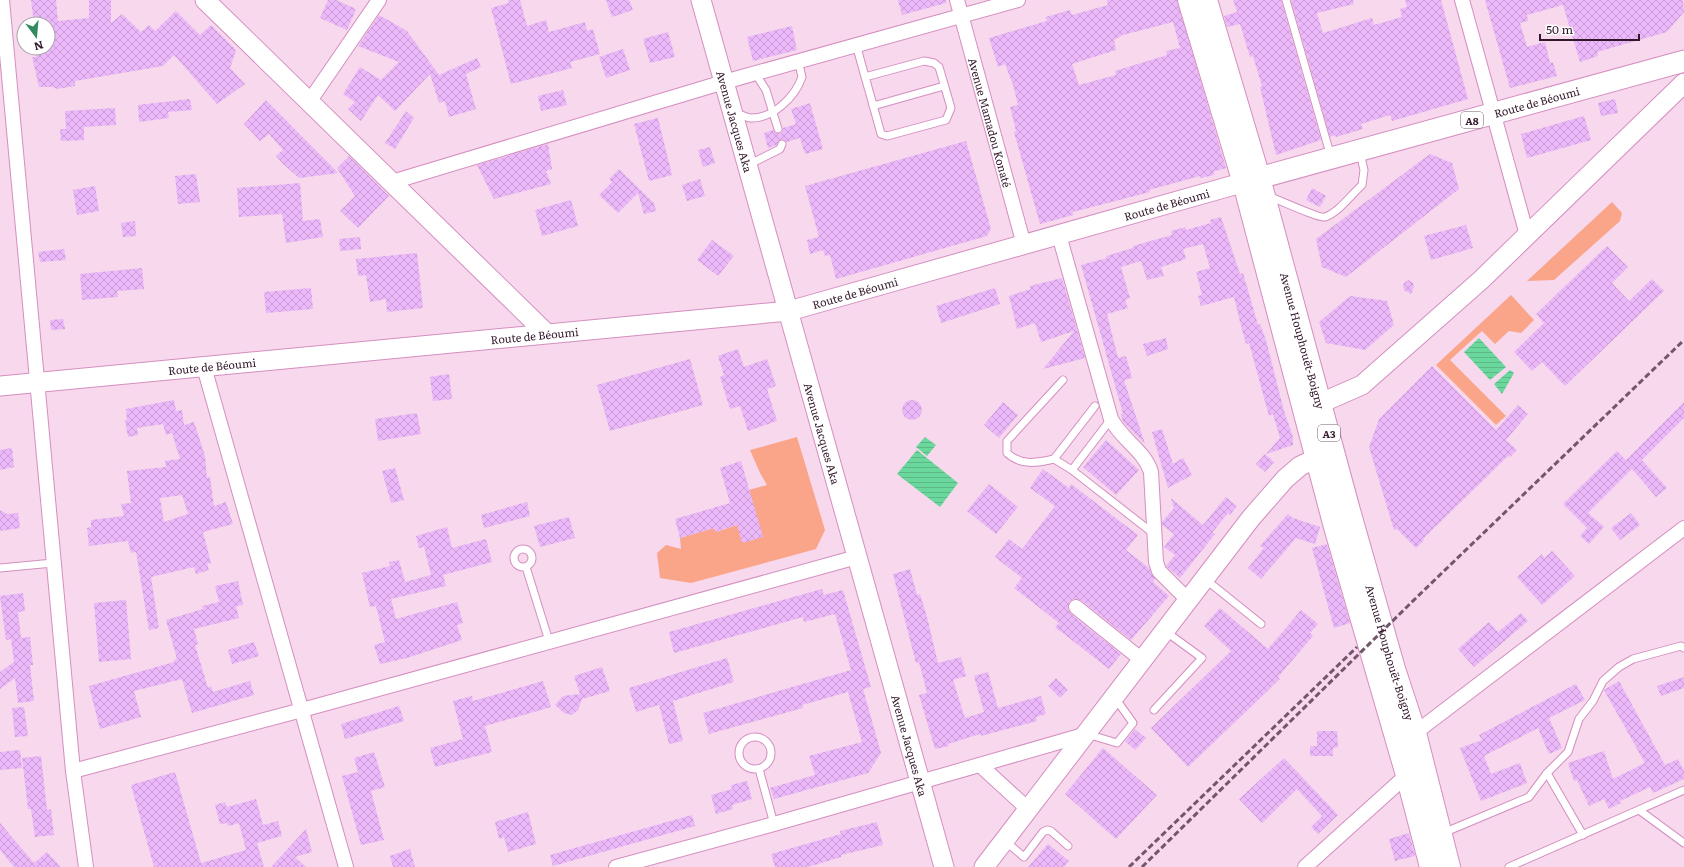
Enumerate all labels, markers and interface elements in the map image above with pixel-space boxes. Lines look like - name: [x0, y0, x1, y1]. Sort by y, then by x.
- north arrow: [16, 16, 56, 56]
- scale bar: [1540, 16, 1639, 42]
- text: 50 m: [1546, 20, 1573, 38]
- text: N: [32, 38, 46, 56]
- street label: Avenue Mamadou Konaté: [965, 56, 1016, 189]
- street label: Avenue Jacques Aka: [713, 69, 757, 174]
- street label: Route de Béoumi: [1492, 82, 1582, 121]
- road number: A8: [1461, 112, 1483, 128]
- street label: Route de Béoumi: [1122, 184, 1212, 224]
- street label: Avenue Houphouët-Boigny: [1277, 270, 1329, 411]
- street label: Route de Béoumi: [810, 273, 900, 312]
- street label: Route de Béoumi: [490, 323, 580, 347]
- street label: Route de Béoumi: [167, 354, 257, 378]
- street label: Avenue Jacques Aka: [801, 381, 844, 486]
- road number: A3: [1318, 425, 1340, 441]
- street label: Avenue Houphouët-Boigny: [1362, 583, 1419, 723]
- street label: Avenue Jacques Aka: [888, 693, 932, 798]

